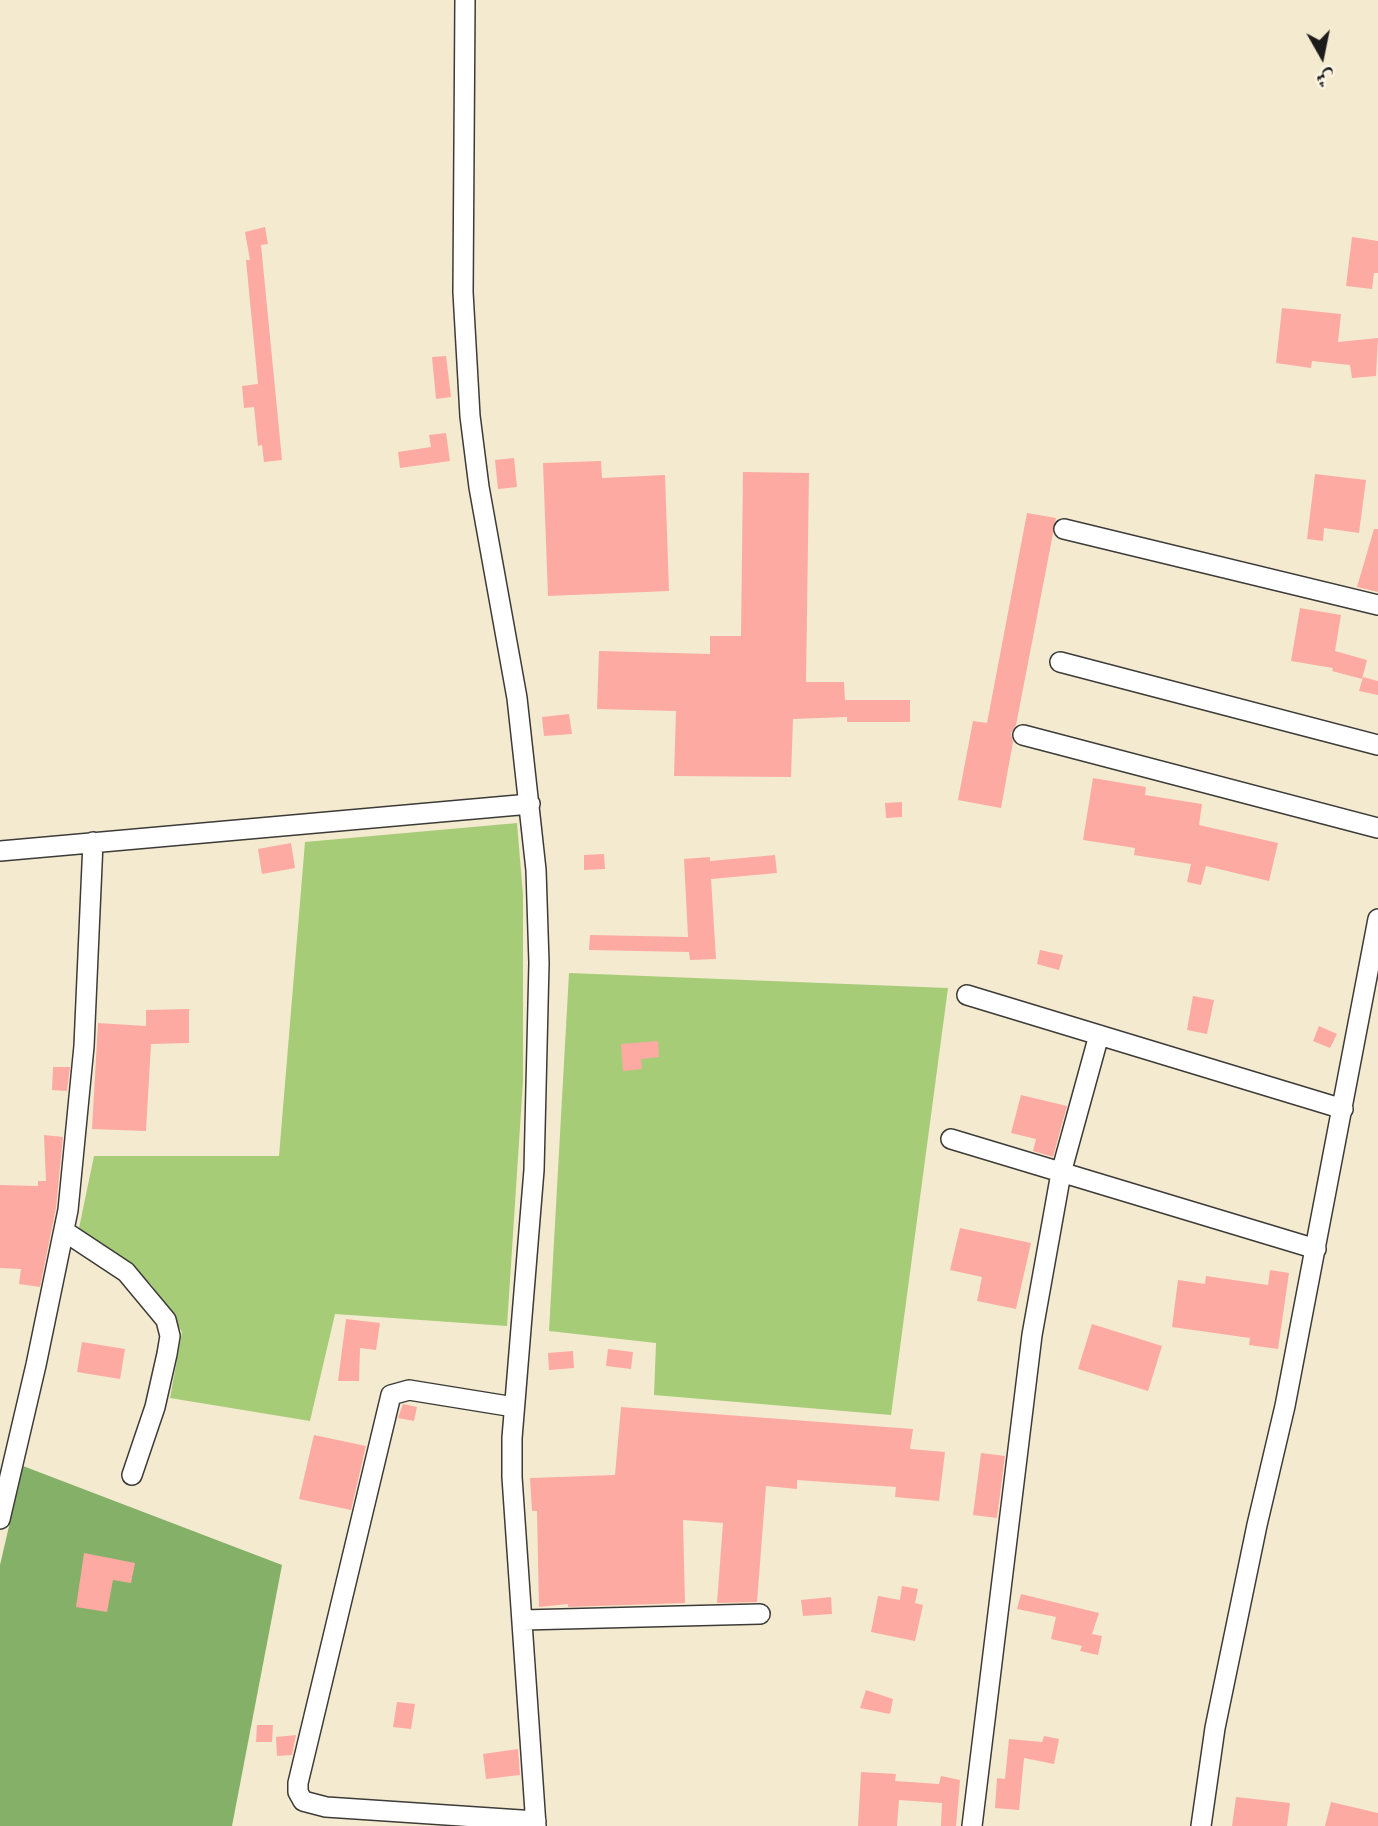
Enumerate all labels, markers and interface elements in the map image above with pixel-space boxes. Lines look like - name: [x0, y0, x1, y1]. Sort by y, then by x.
- north arrow: [1287, 21, 1357, 91]
- text: ش: [1314, 62, 1337, 92]

